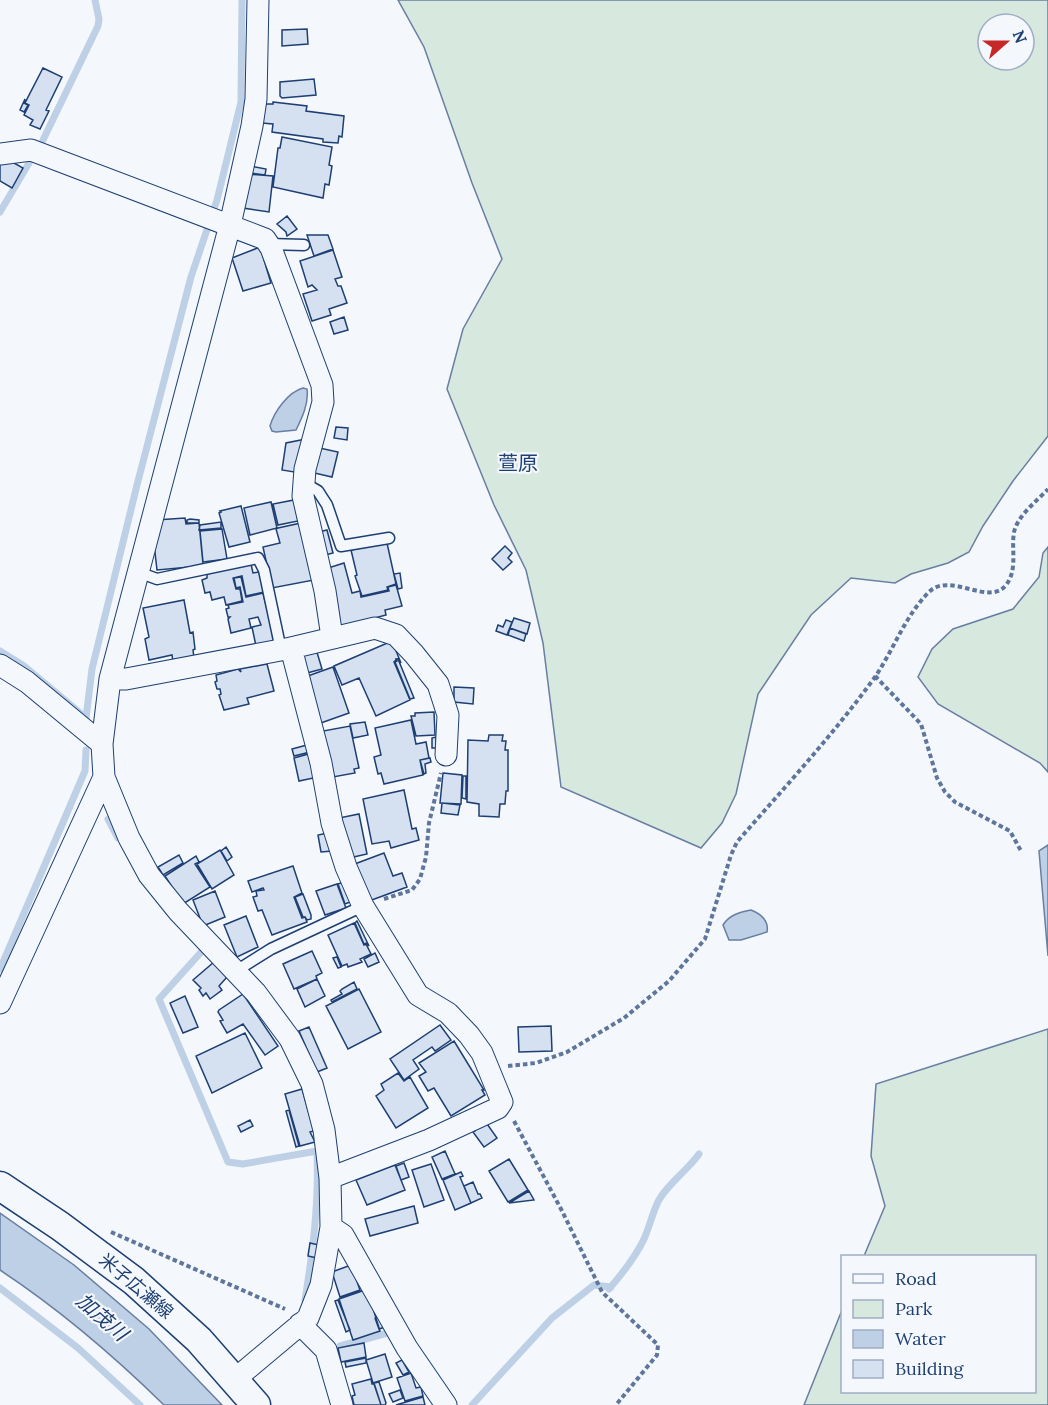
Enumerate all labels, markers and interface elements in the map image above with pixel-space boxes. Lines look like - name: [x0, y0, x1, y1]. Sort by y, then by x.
- north arrow: [976, 12, 1036, 72]
- text: N: [1008, 27, 1032, 46]
- district label: 萱原: [498, 450, 538, 475]
- street label: 米子広瀬線: [94, 1248, 178, 1323]
- legend: [841, 1255, 1036, 1393]
- text: Road: [895, 1267, 937, 1290]
- water label: 加茂川: [71, 1288, 135, 1347]
- text: Park: [895, 1297, 933, 1320]
- text: Water: [895, 1327, 946, 1350]
- text: Building: [895, 1357, 965, 1380]

